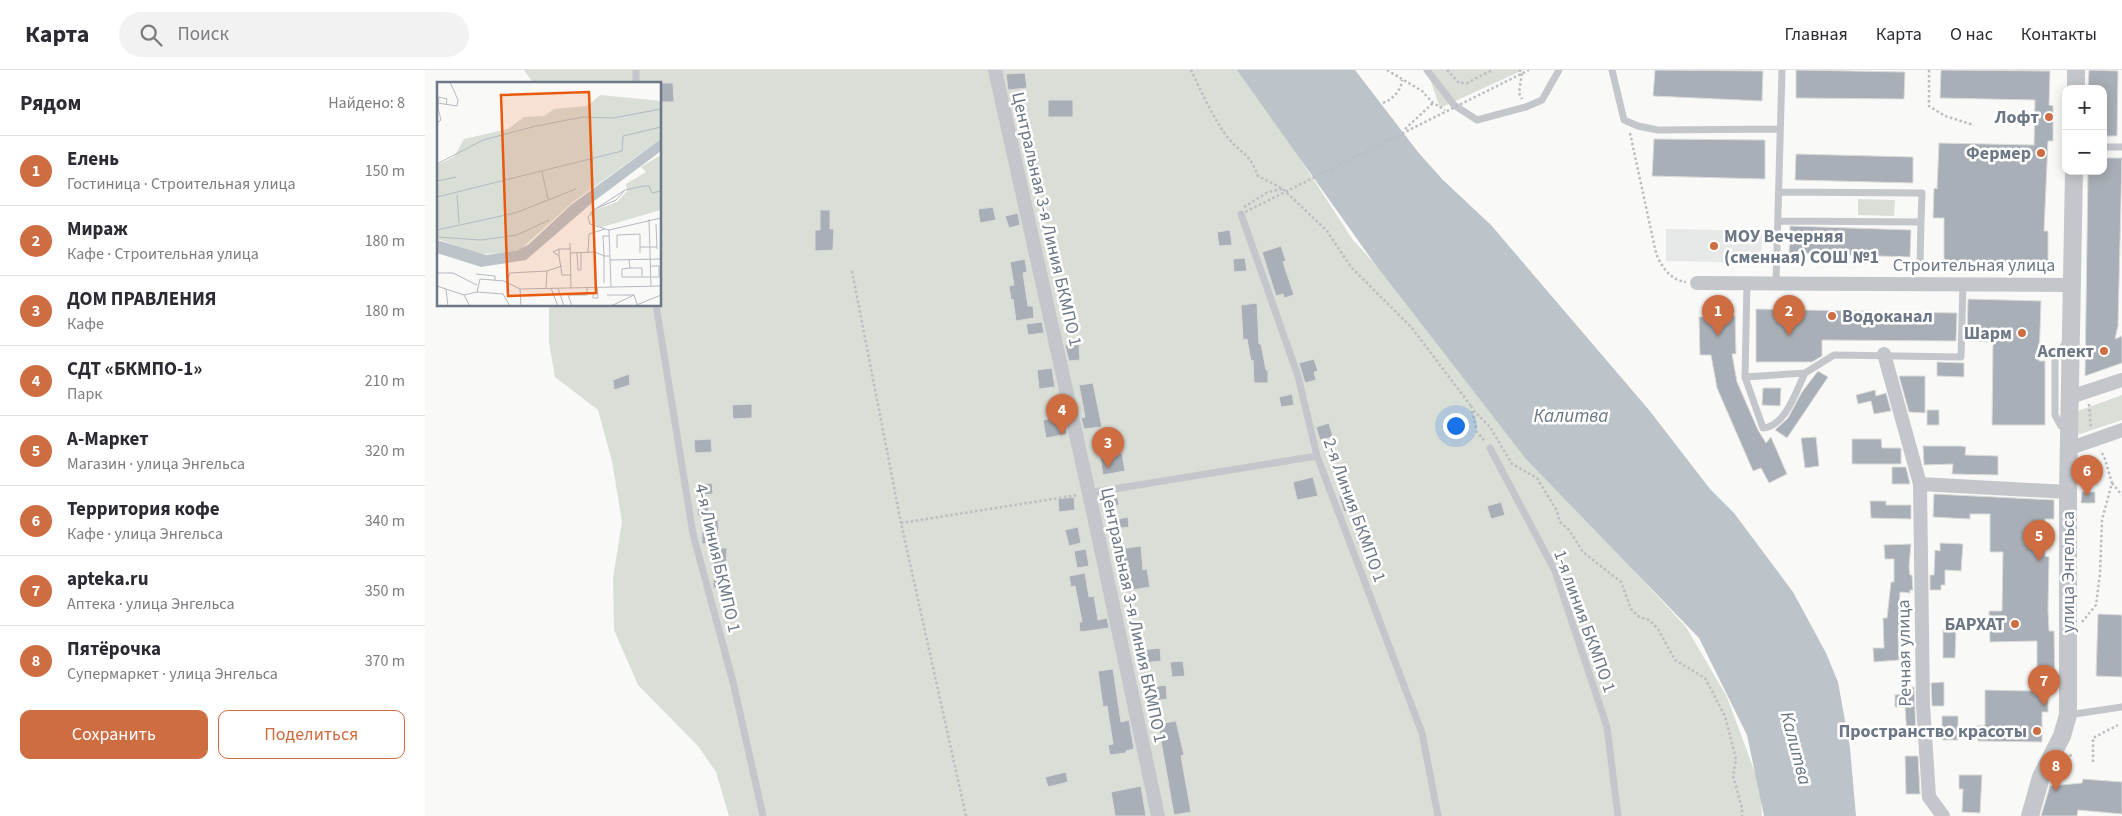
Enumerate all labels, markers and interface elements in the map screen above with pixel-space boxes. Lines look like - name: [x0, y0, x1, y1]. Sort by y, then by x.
- search box: [119, 12, 469, 57]
- text: Карта: [25, 17, 89, 52]
- icon: search: [137, 21, 165, 49]
- text: Поиск: [177, 21, 229, 48]
- text: Главная: [1785, 22, 1848, 47]
- text: Карта: [1876, 22, 1922, 47]
- text: О нас: [1950, 22, 1993, 47]
- text: Контакты: [2021, 22, 2097, 47]
- inset map: [437, 82, 661, 306]
- map controls: [2062, 85, 2107, 175]
- button: +: [2062, 85, 2107, 130]
- text: Рядом: [20, 88, 81, 118]
- street label: Центральная 3-я Линия БКМПО 1: [1005, 90, 1088, 349]
- text: Найдено: 8: [328, 92, 405, 114]
- place label: Лофт: [1994, 105, 2039, 130]
- marker: Лофт: [2043, 111, 2055, 123]
- button: −: [2062, 130, 2107, 175]
- place label: Фермер: [1966, 141, 2031, 166]
- text: Елень: [67, 146, 119, 173]
- marker: Фермер: [2035, 147, 2047, 159]
- text: 1: [32, 160, 40, 182]
- text: 150 m: [365, 160, 405, 182]
- text: Гостиница · Строительная улица: [67, 173, 295, 195]
- text: Мираж: [67, 216, 128, 243]
- place label: МОУ Вечерняя (сменная) СОШ №1: [1724, 224, 1879, 270]
- text: 2: [32, 230, 40, 252]
- text: 180 m: [365, 230, 405, 252]
- marker: МОУ Вечерняя (сменная) СОШ №1: [1708, 240, 1720, 252]
- text: Кафе · Строительная улица: [67, 243, 259, 265]
- street label: Строительная улица: [1893, 253, 2055, 278]
- text: ДОМ ПРАВЛЕНИЯ: [67, 286, 217, 313]
- pin: 1: [1702, 295, 1734, 336]
- pin: 2: [1773, 295, 1805, 336]
- text: 3: [32, 300, 40, 322]
- text: 180 m: [365, 300, 405, 322]
- place label: Водоканал: [1842, 304, 1933, 329]
- marker: Водоканал: [1826, 310, 1838, 322]
- text: Кафе: [67, 313, 104, 335]
- place label: Шарм: [1964, 321, 2012, 346]
- marker: Шарм: [2016, 327, 2028, 339]
- place label: Аспект: [2036, 339, 2094, 364]
- marker: Аспект: [2098, 345, 2110, 357]
- text: СДТ «БКМПО-1»: [67, 356, 203, 383]
- text: 4: [32, 370, 40, 392]
- text: 210 m: [365, 370, 405, 392]
- text: Парк: [67, 383, 102, 405]
- pin: 4: [1046, 394, 1078, 435]
- water label: Калитва: [1534, 403, 1608, 430]
- your location: [1443, 413, 1469, 439]
- text: А-Маркет: [67, 426, 148, 453]
- pin: 3: [1092, 427, 1124, 468]
- street label: 2-я Линия БКМПО 1: [1317, 434, 1392, 586]
- text: 5: [32, 440, 40, 462]
- text: 320 m: [365, 440, 405, 462]
- text: Магазин · улица Энгельса: [67, 453, 245, 475]
- pin: 6: [2071, 455, 2103, 496]
- street label: 4-я Линия БКМПО 1: [688, 481, 747, 635]
- street label: Центральная 3-я Линия БКМПО 1: [1094, 485, 1173, 745]
- text: Территория кофе: [67, 496, 220, 523]
- text: 6: [32, 510, 40, 532]
- text: 340 m: [365, 510, 405, 532]
- street label: улица Энгельса: [2056, 511, 2081, 633]
- pin: 5: [2023, 520, 2055, 561]
- text: Кафе · улица Энгельса: [67, 523, 223, 545]
- street label: 1-я линия БКМПО 1: [1547, 546, 1622, 696]
- text: apteka.ru: [67, 566, 148, 593]
- text: 7: [32, 580, 40, 602]
- text: 350 m: [365, 580, 405, 602]
- text: Аптека · улица Энгельса: [67, 593, 235, 615]
- street label: Речная улица: [1891, 599, 1918, 707]
- place label: БАРХАТ: [1945, 612, 2005, 637]
- marker: БАРХАТ: [2009, 618, 2021, 630]
- text: Пятёрочка: [67, 636, 161, 663]
- text: 8: [32, 650, 40, 672]
- text: 370 m: [365, 650, 405, 672]
- text: Супермаркет · улица Энгельса: [67, 663, 278, 685]
- pin: 7: [2028, 665, 2060, 706]
- water label: Калитва: [1773, 709, 1818, 788]
- button: Сохранить: [20, 710, 208, 759]
- button: Поделиться: [218, 710, 405, 759]
- place label: Пространство красоты: [1838, 719, 2027, 744]
- marker: Пространство красоты: [2031, 725, 2043, 737]
- pin: 8: [2040, 750, 2072, 791]

